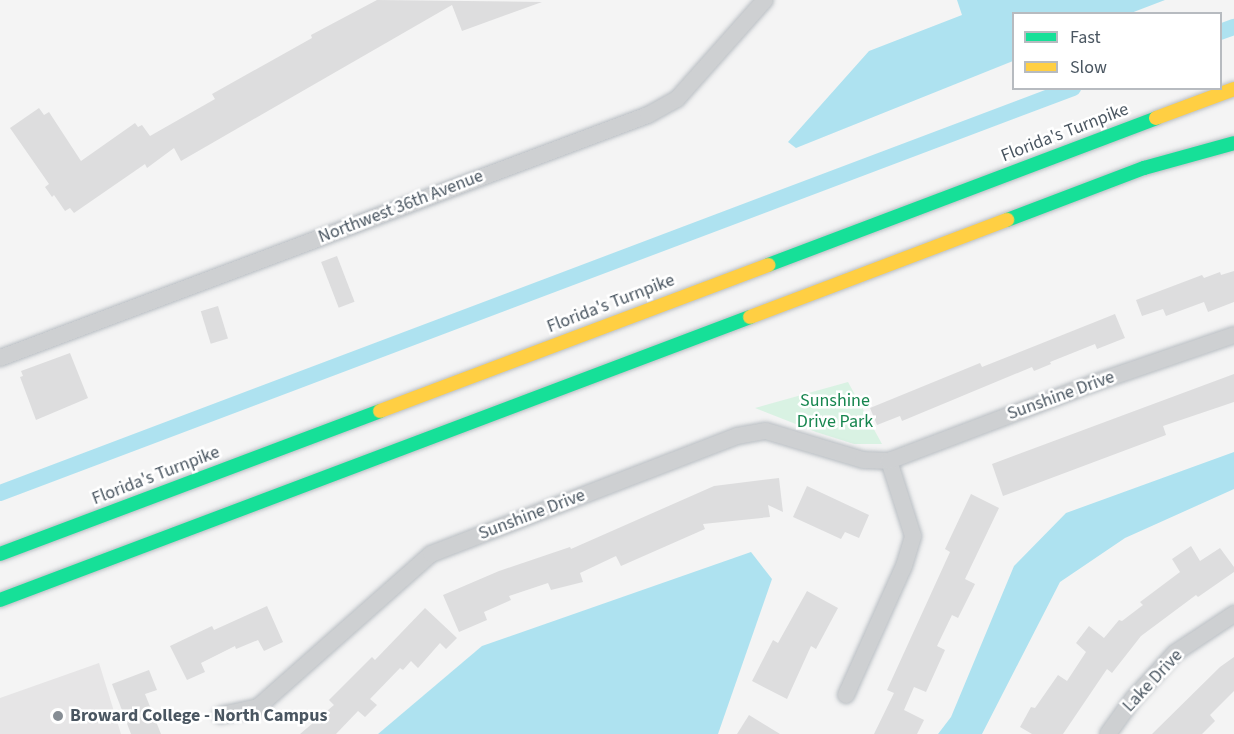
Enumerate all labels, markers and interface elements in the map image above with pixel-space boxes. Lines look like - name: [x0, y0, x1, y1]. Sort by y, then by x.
- legend: [1012, 12, 1222, 90]
- text: Fast: [1070, 25, 1101, 50]
- text: Slow: [1070, 55, 1107, 80]
- street label: Florida's Turnpike: [998, 99, 1132, 167]
- street label: Northwest 36th Avenue: [315, 166, 487, 248]
- street label: Florida's Turnpike: [544, 270, 678, 338]
- street label: Sunshine Drive: [1004, 367, 1118, 425]
- park label: Sunshine Drive Park: [797, 391, 873, 434]
- street label: Florida's Turnpike: [89, 442, 223, 510]
- street label: Sunshine Drive: [476, 485, 588, 545]
- street label: Lake Drive: [1119, 645, 1187, 717]
- place label: Broward College - North Campus: [70, 705, 327, 727]
- marker: Broward College - North Campus: [51, 709, 65, 723]

